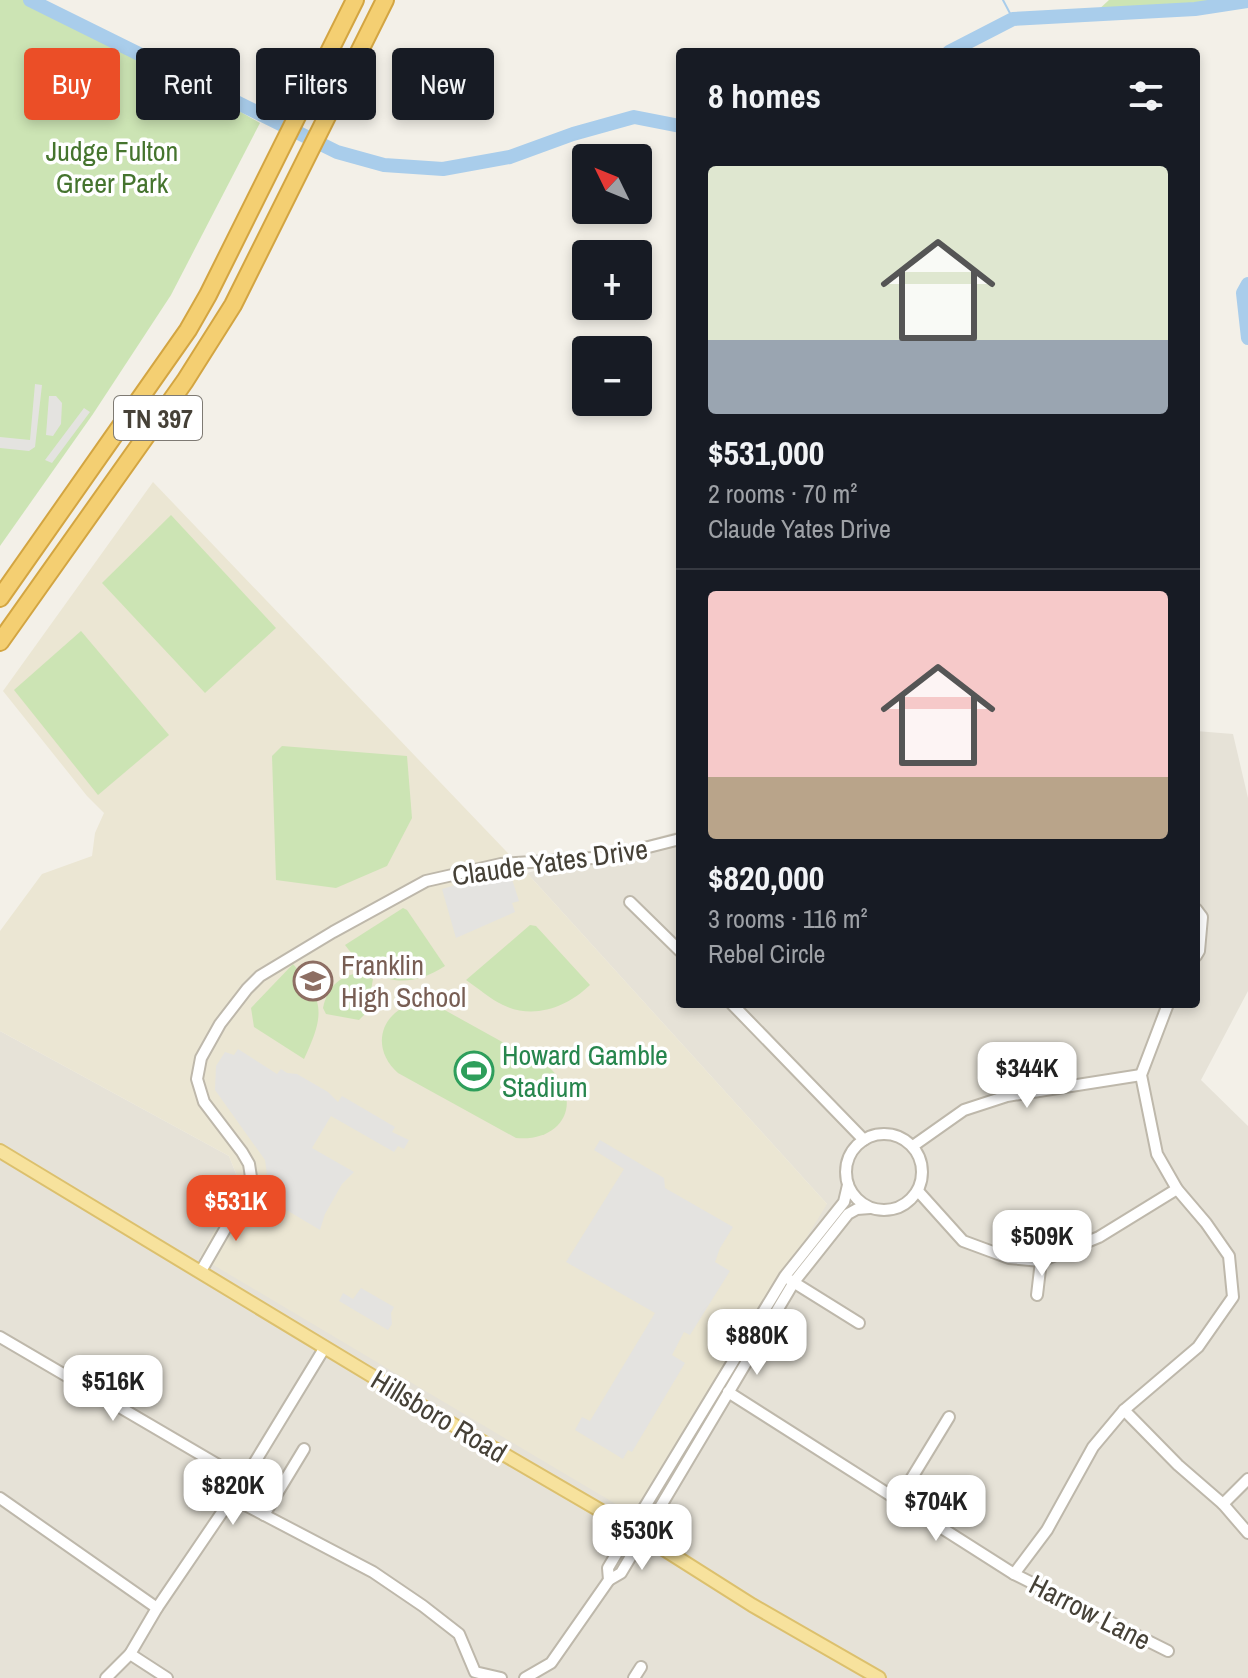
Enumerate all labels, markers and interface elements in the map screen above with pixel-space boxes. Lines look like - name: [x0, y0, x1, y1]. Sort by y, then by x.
- chip: Buy: [24, 48, 120, 120]
- chip: Rent: [136, 48, 240, 120]
- chip: Filters: [256, 48, 376, 120]
- chip: New: [392, 48, 494, 120]
- text: 8 homes: [708, 73, 821, 119]
- icon: filters: [1124, 74, 1168, 118]
- park label: Judge Fulton Greer Park: [46, 132, 178, 202]
- north arrow: [572, 144, 652, 224]
- map controls: [572, 144, 652, 416]
- icon: home: [866, 218, 1010, 362]
- button: +: [572, 240, 652, 320]
- button: −: [572, 336, 652, 416]
- road number: TN 397: [114, 396, 202, 440]
- text: $531,000: [708, 430, 824, 476]
- text: 2 rooms · 70 m²: [708, 476, 857, 511]
- text: Claude Yates Drive: [708, 511, 891, 546]
- icon: home: [866, 643, 1010, 787]
- street label: Claude Yates Drive: [450, 829, 650, 895]
- text: $820,000: [708, 855, 824, 901]
- text: 3 rooms · 116 m²: [708, 901, 868, 936]
- text: Rebel Circle: [708, 936, 825, 971]
- place label: Franklin High School: [341, 946, 466, 1016]
- school or university icon: Franklin High School: [292, 960, 334, 1002]
- place label: Howard Gamble Stadium: [502, 1036, 668, 1106]
- pin: $344K: [971, 1042, 1083, 1110]
- sports icon: Howard Gamble Stadium: [453, 1050, 495, 1092]
- text: $344K: [996, 1050, 1058, 1085]
- pin: $531K: [180, 1175, 292, 1243]
- text: $531K: [205, 1183, 267, 1218]
- pin: $509K: [986, 1210, 1098, 1278]
- text: $509K: [1011, 1218, 1073, 1253]
- pin: $880K: [701, 1309, 813, 1377]
- text: $880K: [726, 1317, 788, 1352]
- pin: $516K: [57, 1355, 169, 1423]
- street label: Hillsboro Road: [364, 1361, 514, 1471]
- text: $516K: [82, 1363, 144, 1398]
- pin: $820K: [177, 1459, 289, 1527]
- text: $820K: [202, 1467, 264, 1502]
- pin: $704K: [880, 1475, 992, 1543]
- text: $704K: [905, 1483, 967, 1518]
- pin: $530K: [586, 1504, 698, 1572]
- text: $530K: [611, 1512, 673, 1547]
- street label: Harrow Lane: [1023, 1565, 1157, 1659]

